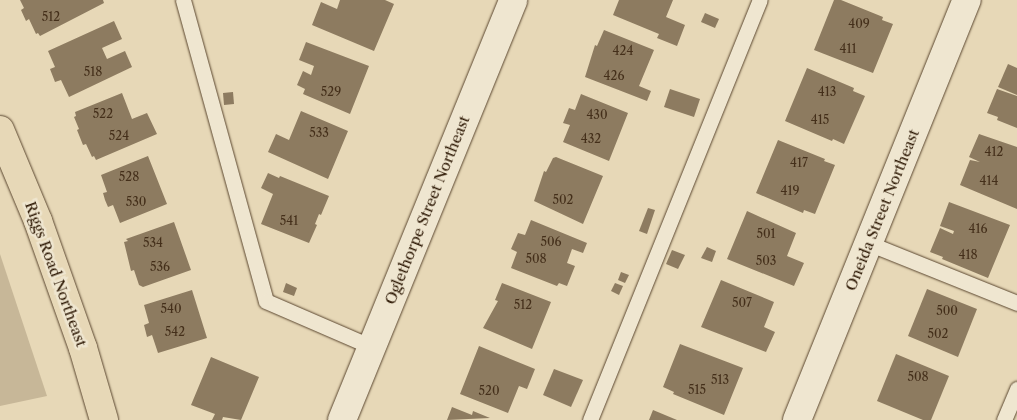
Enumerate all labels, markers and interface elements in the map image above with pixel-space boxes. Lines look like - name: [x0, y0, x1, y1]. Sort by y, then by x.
- house number: 512: [42, 10, 60, 24]
- house number: 409: [848, 17, 870, 31]
- house number: 411: [839, 42, 857, 56]
- house number: 424: [613, 44, 633, 58]
- house number: 518: [84, 65, 102, 79]
- house number: 426: [604, 69, 624, 83]
- house number: 529: [321, 85, 341, 99]
- house number: 413: [818, 85, 836, 99]
- house number: 522: [93, 107, 113, 121]
- house number: 430: [586, 108, 608, 122]
- street label: Oglethorpe Street Northeast: [381, 113, 473, 307]
- house number: 415: [811, 113, 829, 127]
- house number: 533: [309, 126, 329, 140]
- street label: Oneida Street Northeast: [841, 127, 923, 293]
- house number: 524: [109, 129, 129, 143]
- house number: 432: [581, 132, 601, 146]
- house number: 412: [985, 145, 1003, 159]
- house number: 417: [790, 156, 808, 170]
- house number: 528: [119, 170, 139, 184]
- house number: 414: [980, 174, 998, 188]
- house number: 419: [780, 184, 800, 198]
- house number: 502: [552, 193, 574, 207]
- house number: 530: [126, 195, 146, 209]
- street label: Riggs Road Northeast: [21, 199, 91, 349]
- house number: 541: [280, 214, 298, 228]
- house number: 416: [968, 222, 988, 236]
- house number: 501: [756, 227, 776, 241]
- house number: 506: [540, 235, 562, 249]
- house number: 534: [143, 236, 163, 250]
- house number: 418: [958, 248, 978, 262]
- house number: 508: [525, 252, 547, 266]
- house number: 503: [756, 254, 776, 268]
- house number: 536: [150, 260, 170, 274]
- house number: 507: [732, 296, 752, 310]
- house number: 512: [514, 298, 532, 312]
- house number: 540: [160, 302, 182, 316]
- house number: 500: [936, 304, 958, 318]
- house number: 542: [165, 325, 185, 339]
- house number: 502: [927, 327, 949, 341]
- house number: 508: [907, 370, 929, 384]
- house number: 513: [711, 373, 729, 387]
- house number: 515: [688, 383, 706, 397]
- house number: 520: [478, 384, 500, 398]

